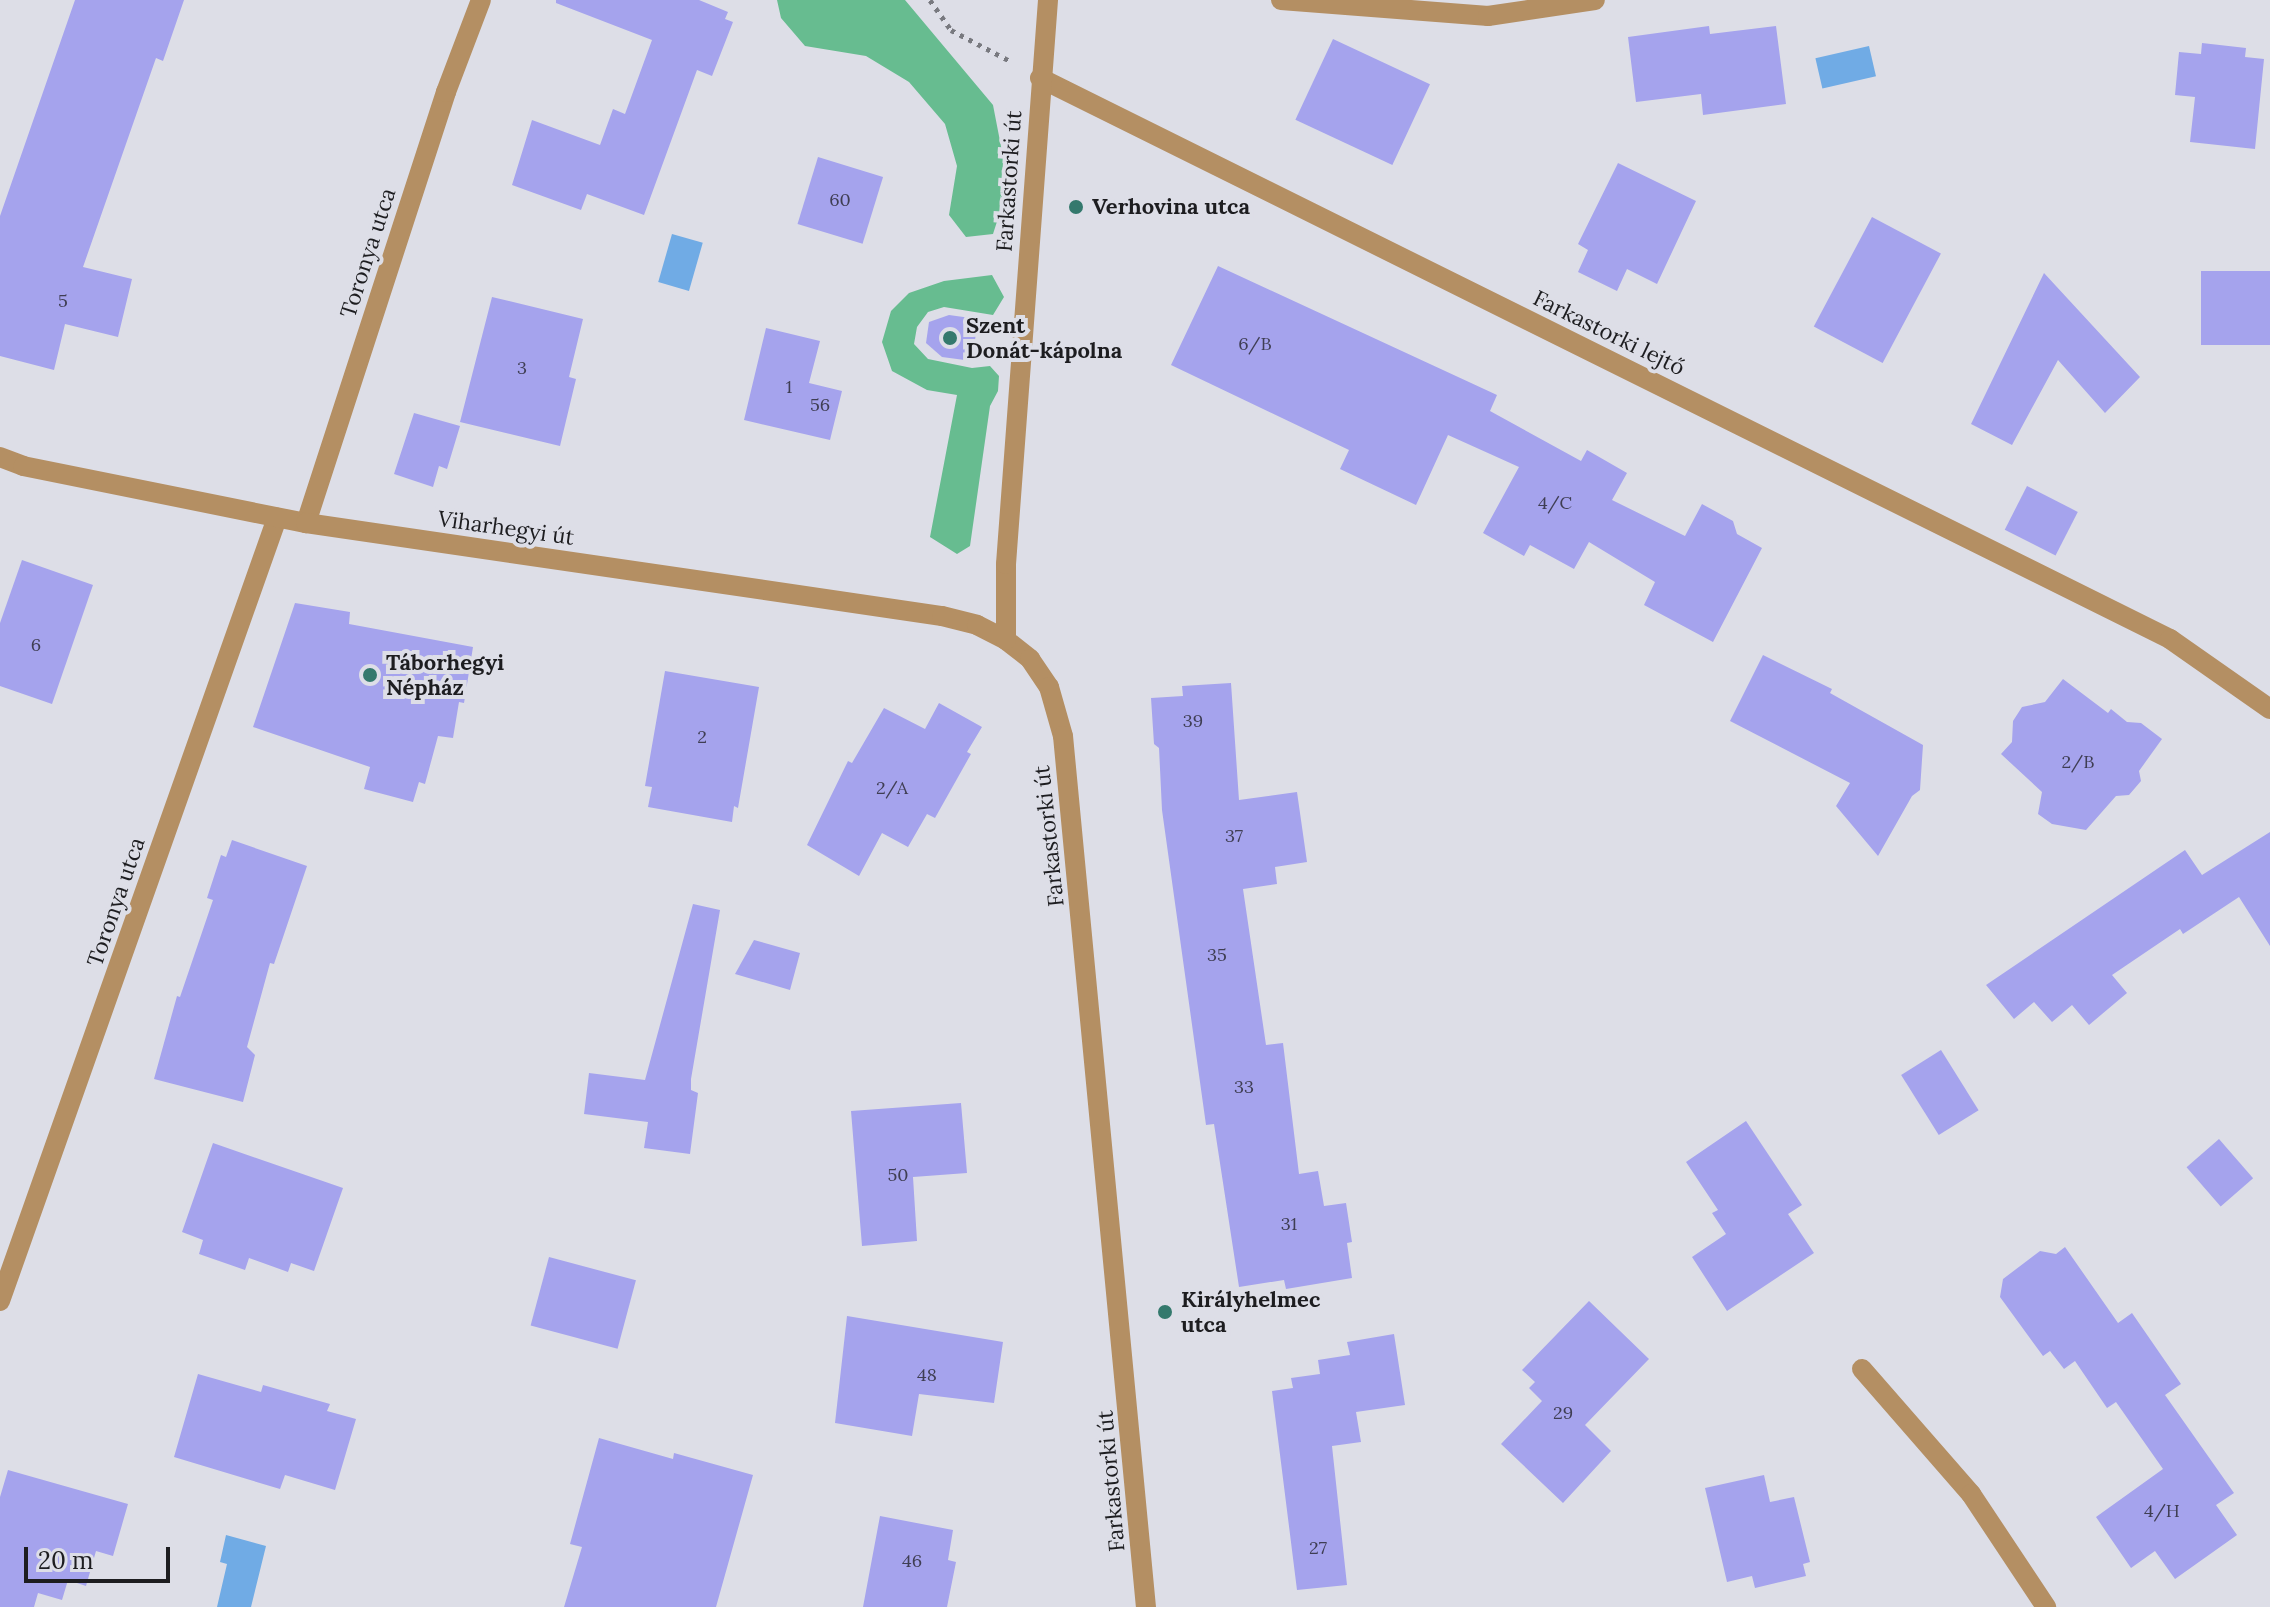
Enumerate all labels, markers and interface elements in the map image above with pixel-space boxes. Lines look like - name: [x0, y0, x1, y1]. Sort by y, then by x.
- street label: Farkastorki út: [991, 109, 1027, 253]
- street label: Toronya utca: [335, 185, 401, 321]
- house number: 60: [829, 189, 851, 211]
- place label: Verhovina utca: [1092, 194, 1250, 220]
- marker: Verhovina utca: [1067, 198, 1085, 216]
- street label: Farkastorki lejtő: [1529, 285, 1689, 381]
- house number: 5: [58, 290, 68, 312]
- place label: Szent Donát-kápolna: [966, 312, 1122, 364]
- marker: Szent Donát-kápolna: [941, 329, 959, 347]
- house number: 6/B: [1238, 333, 1272, 355]
- house number: 3: [517, 357, 527, 379]
- house number: 1: [786, 376, 792, 398]
- house number: 56: [810, 394, 830, 416]
- house number: 4/C: [1538, 492, 1572, 514]
- street label: Viharhegyi út: [436, 505, 576, 551]
- house number: 6: [31, 634, 41, 656]
- place label: Táborhegyi Népház: [386, 649, 504, 700]
- marker: Táborhegyi Népház: [361, 666, 379, 684]
- house number: 39: [1183, 710, 1203, 732]
- house number: 2: [697, 726, 707, 748]
- house number: 2/B: [2062, 751, 2094, 773]
- street label: Farkastorki út: [1028, 764, 1070, 908]
- house number: 2/A: [876, 777, 908, 799]
- house number: 37: [1225, 825, 1243, 847]
- street label: Toronya utca: [82, 834, 150, 970]
- house number: 35: [1207, 944, 1227, 966]
- house number: 33: [1234, 1076, 1254, 1098]
- house number: 50: [888, 1164, 908, 1186]
- house number: 31: [1281, 1213, 1297, 1235]
- place label: Királyhelmec utca: [1181, 1286, 1320, 1338]
- marker: Királyhelmec utca: [1156, 1303, 1174, 1321]
- house number: 48: [917, 1364, 937, 1386]
- house number: 29: [1553, 1402, 1573, 1424]
- street label: Farkastorki út: [1092, 1409, 1130, 1553]
- house number: 4/H: [2144, 1500, 2180, 1522]
- scale bar: [28, 1531, 174, 1581]
- house number: 27: [1309, 1537, 1327, 1559]
- text: 20 m: [38, 1545, 94, 1576]
- house number: 46: [902, 1550, 922, 1572]

